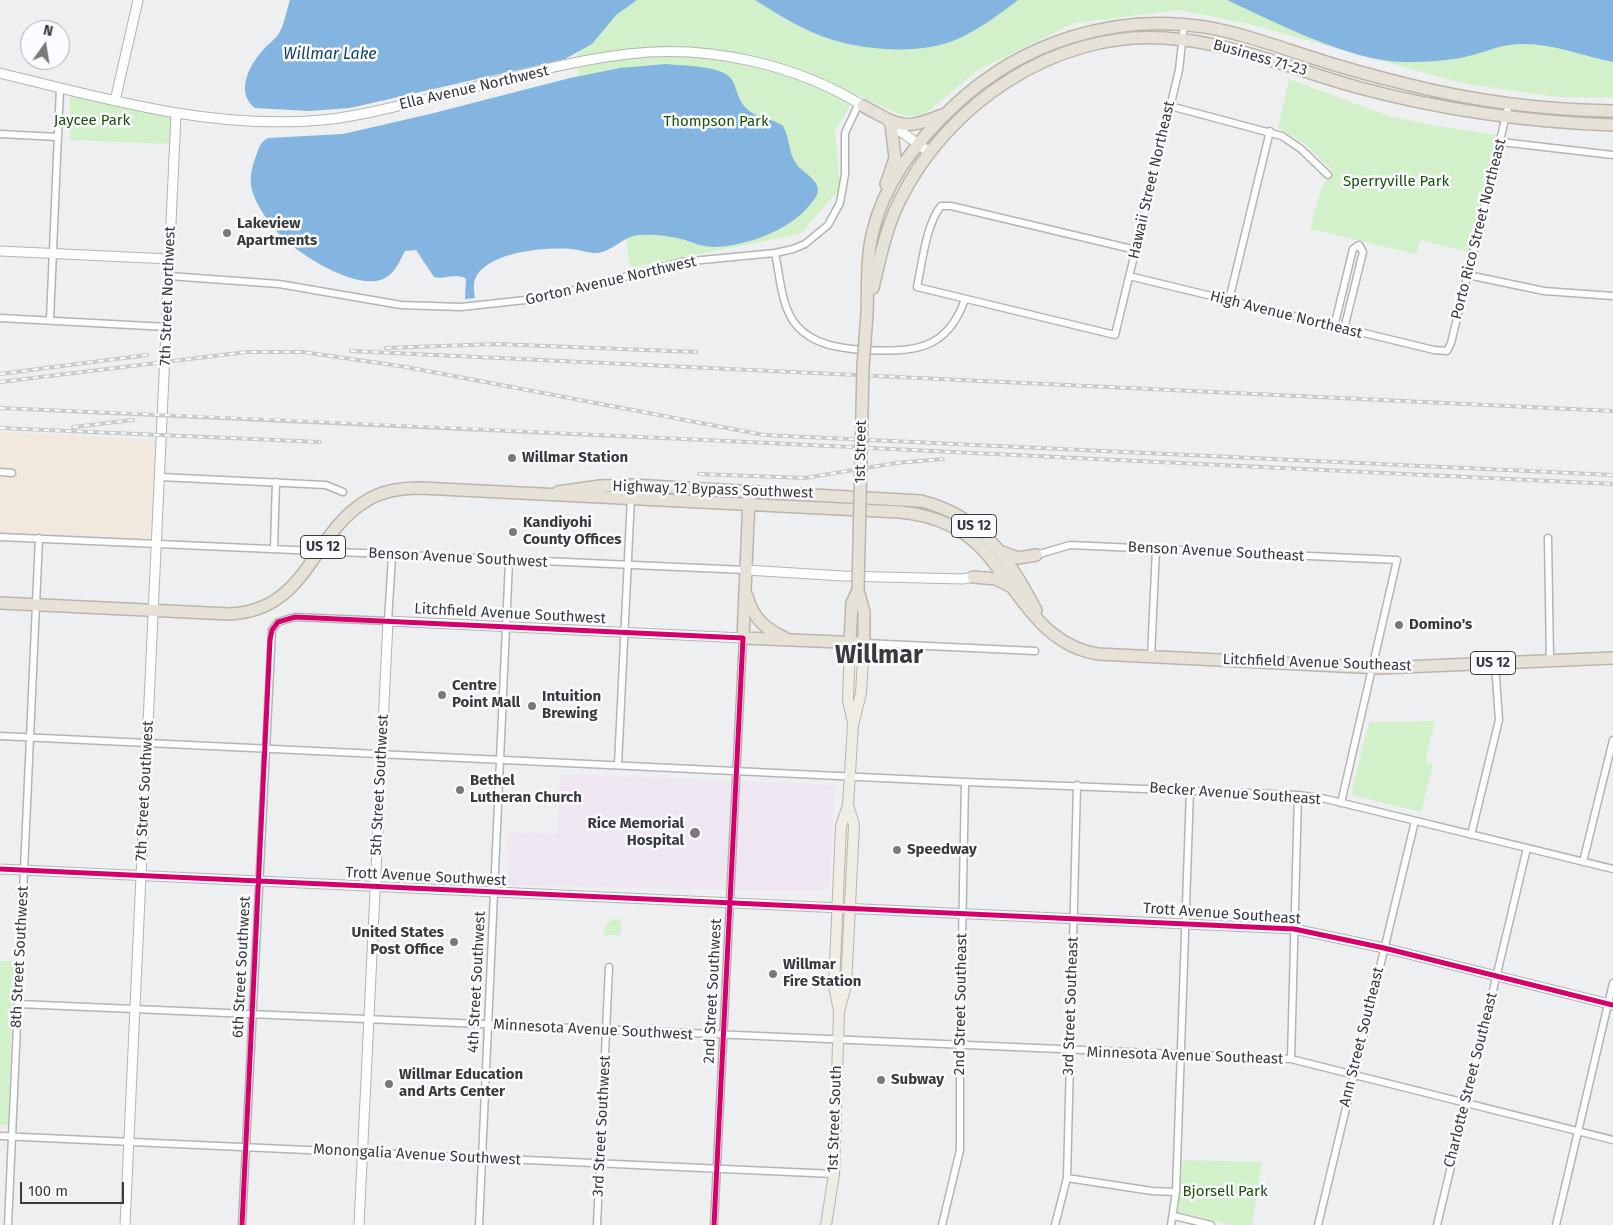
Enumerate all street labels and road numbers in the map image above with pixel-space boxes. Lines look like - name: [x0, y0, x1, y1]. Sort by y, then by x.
- street label: Business 71-23: [1211, 36, 1309, 80]
- street label: Ella Avenue Northwest: [397, 62, 551, 114]
- street label: Hawaii Street Northeast: [1125, 99, 1179, 261]
- street label: Porto Rico Street Northeast: [1448, 137, 1510, 321]
- street label: 7th Street Northwest: [157, 226, 179, 366]
- street label: Gorton Avenue Northwest: [524, 253, 698, 309]
- street label: High Avenue Northeast: [1208, 287, 1364, 343]
- street label: 1st Street: [851, 420, 871, 484]
- street label: Highway 12 Bypass Southwest: [612, 477, 814, 503]
- road number: US 12: [952, 514, 996, 538]
- road number: US 12: [300, 536, 346, 558]
- street label: Benson Avenue Southeast: [1127, 538, 1305, 566]
- street label: Benson Avenue Southwest: [368, 544, 548, 572]
- street label: Litchfield Avenue Southwest: [414, 600, 606, 628]
- street label: Litchfield Avenue Southeast: [1222, 651, 1412, 675]
- road number: US 12: [1470, 651, 1516, 674]
- street label: 5th Street Southwest: [367, 714, 393, 856]
- street label: 7th Street Southwest: [132, 720, 158, 862]
- street label: Becker Avenue Southeast: [1149, 779, 1321, 809]
- street label: Trott Avenue Southwest: [345, 864, 507, 890]
- street label: 8th Street Southwest: [7, 885, 33, 1029]
- street label: 6th Street Southwest: [229, 896, 255, 1038]
- street label: Trott Avenue Southeast: [1142, 900, 1302, 928]
- street label: 4th Street Southwest: [464, 911, 490, 1053]
- street label: 2nd Street Southwest: [700, 918, 726, 1064]
- street label: 2nd Street Southeast: [951, 933, 971, 1075]
- street label: 3rd Street Southeast: [1060, 936, 1082, 1076]
- street label: Ann Street Southeast: [1336, 965, 1388, 1109]
- street label: Charlotte Street Southeast: [1441, 991, 1501, 1169]
- street label: Minnesota Avenue Southwest: [493, 1016, 693, 1044]
- street label: Minnesota Avenue Southeast: [1086, 1044, 1284, 1068]
- street label: 3rd Street Southwest: [589, 1055, 615, 1197]
- street label: 1st Street South: [824, 1065, 846, 1173]
- street label: Monongalia Avenue Southwest: [313, 1141, 521, 1169]

